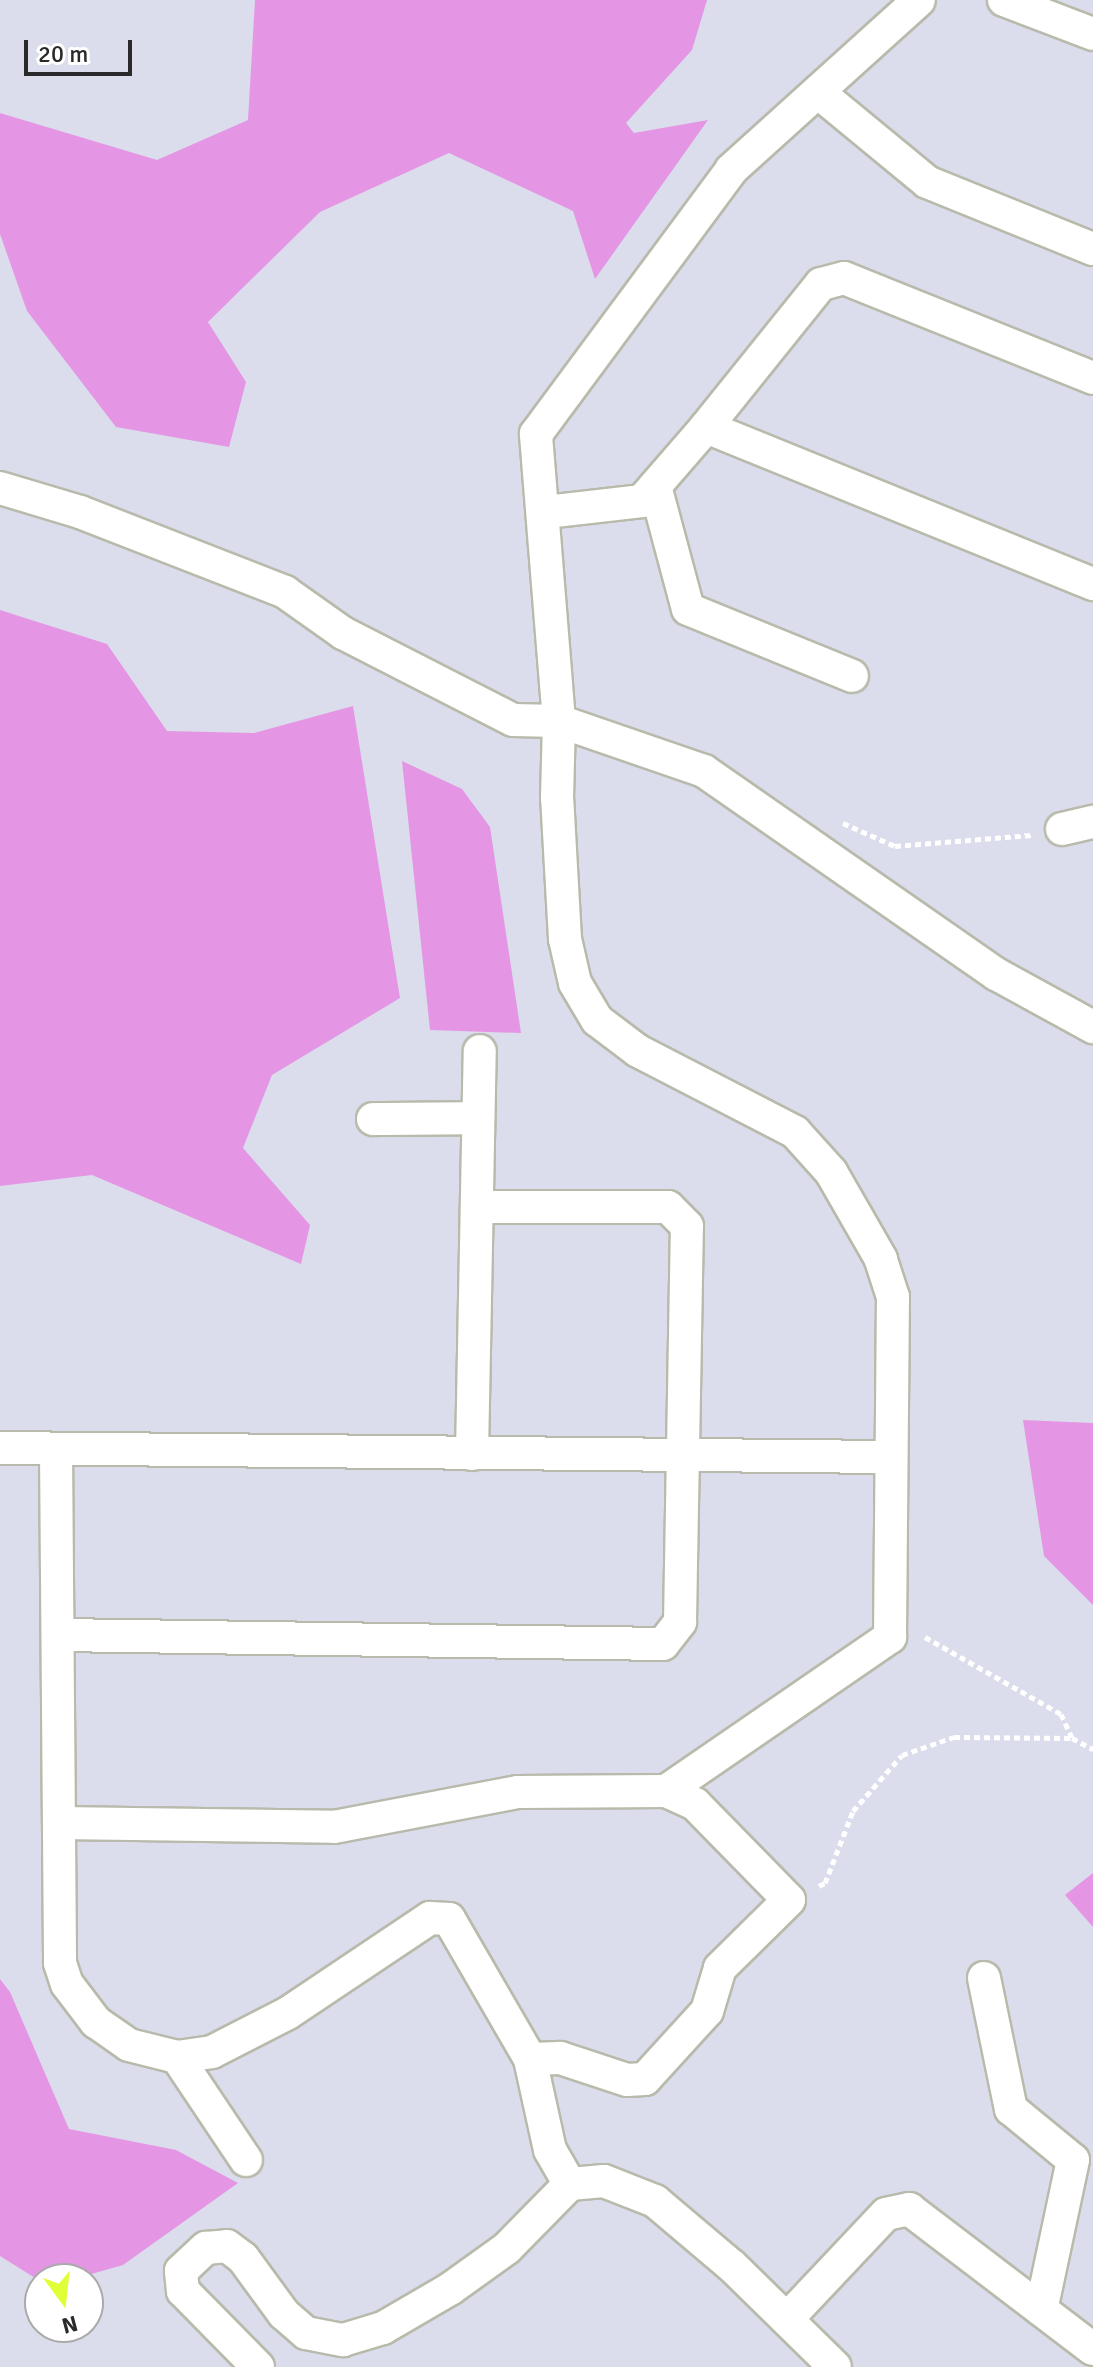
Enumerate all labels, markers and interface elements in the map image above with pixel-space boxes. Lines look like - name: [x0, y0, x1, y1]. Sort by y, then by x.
- scale bar: [28, 24, 136, 74]
- text: 20 m: [38, 39, 88, 69]
- north arrow: [24, 2263, 104, 2343]
- text: N: [59, 2310, 81, 2340]

